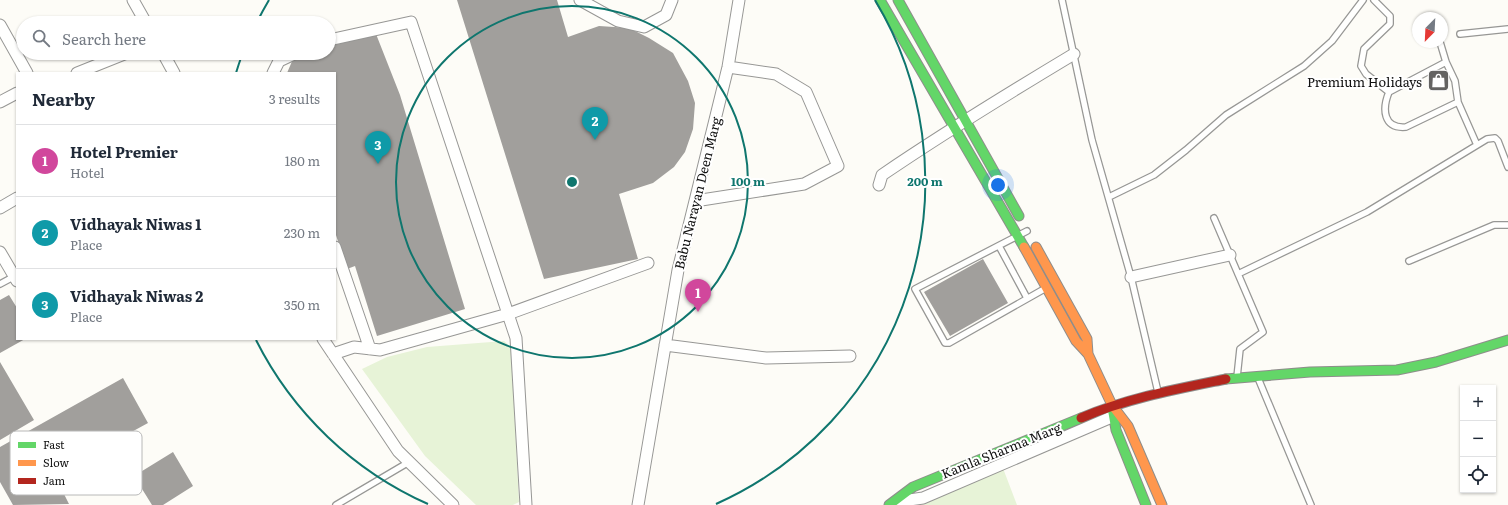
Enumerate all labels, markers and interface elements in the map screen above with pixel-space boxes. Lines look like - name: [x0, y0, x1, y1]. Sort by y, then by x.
- north arrow: [1412, 12, 1448, 48]
- search box: [16, 16, 336, 60]
- icon: search: [30, 27, 52, 49]
- text: Search here: [62, 27, 146, 50]
- shop icon: Premium Holidays: [1425, 68, 1451, 94]
- place label: Premium Holidays: [1307, 72, 1422, 91]
- text: Nearby: [32, 86, 95, 111]
- text: 3 results: [269, 89, 320, 108]
- pin: 2: [582, 107, 608, 140]
- street label: Babu Narayan Deen Marg: [669, 114, 725, 271]
- pin: 3: [365, 131, 391, 164]
- text: Hotel Premier: [70, 140, 178, 163]
- text: 1: [42, 151, 48, 170]
- text: 180 m: [285, 151, 320, 170]
- text: Hotel: [70, 163, 104, 182]
- text: 100 m: [731, 172, 765, 190]
- text: 200 m: [907, 172, 943, 190]
- centre of rings: [565, 175, 579, 189]
- your location: [988, 175, 1008, 195]
- text: Vidhayak Niwas 1: [70, 212, 202, 235]
- text: 2: [42, 223, 48, 242]
- text: 230 m: [284, 223, 320, 242]
- text: Place: [70, 235, 102, 254]
- pin: 1: [685, 279, 711, 312]
- text: Vidhayak Niwas 2: [70, 284, 203, 307]
- text: 3: [41, 295, 49, 314]
- text: 350 m: [284, 295, 320, 314]
- text: Place: [70, 307, 102, 326]
- map controls: [1460, 385, 1496, 493]
- button: +: [1460, 385, 1496, 421]
- street label: Kamla Sharma Marg: [938, 417, 1064, 483]
- button: −: [1460, 421, 1496, 457]
- legend: [10, 431, 142, 495]
- text: Fast: [43, 436, 65, 452]
- text: Slow: [43, 454, 69, 470]
- button: locate: [1460, 457, 1496, 493]
- text: Jam: [43, 472, 66, 488]

